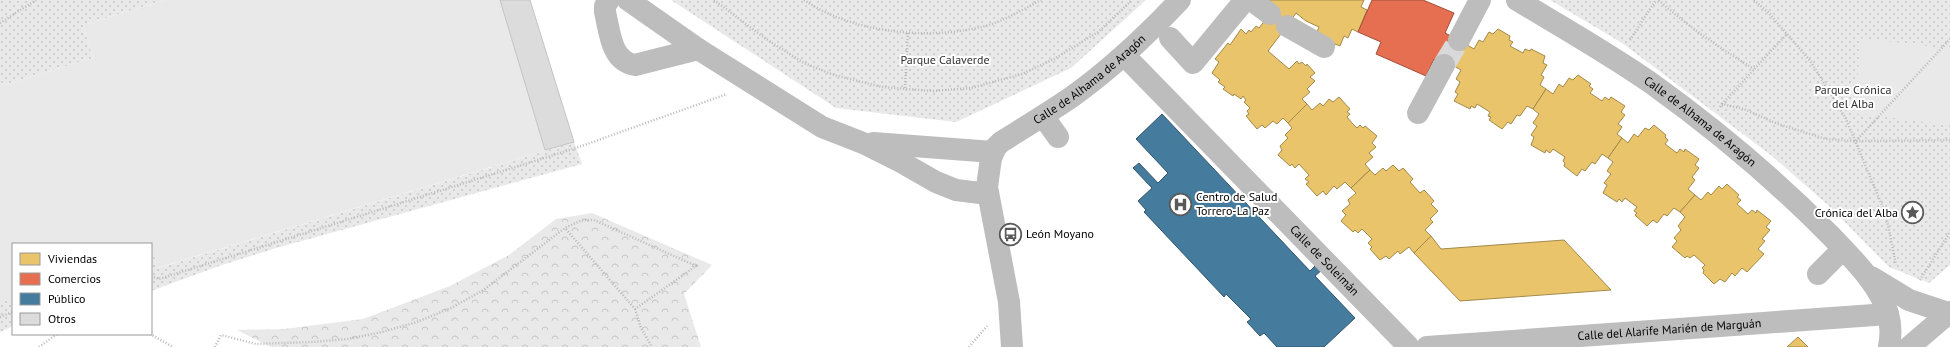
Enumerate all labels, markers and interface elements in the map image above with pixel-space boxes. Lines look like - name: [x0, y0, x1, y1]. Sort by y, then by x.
- street label: Calle de Alhama de Aragón: [1030, 31, 1148, 127]
- park label: Parque Calaverde: [901, 52, 989, 67]
- street label: Calle de Alhama de Aragón: [1641, 73, 1760, 170]
- park label: Parque Crónica del Alba: [1815, 82, 1891, 111]
- place label: Centro de Salud Torrero-La Paz: [1196, 189, 1277, 218]
- hospital icon: Centro de Salud Torrero-La Paz: [1168, 191, 1194, 217]
- place icon: Crónica del Alba: [1900, 200, 1926, 226]
- place label: Crónica del Alba: [1815, 205, 1898, 220]
- bus stop icon: León Moyano: [997, 221, 1023, 247]
- street label: Calle de Soleimán: [1287, 222, 1363, 298]
- place label: León Moyano: [1026, 226, 1094, 241]
- legend: [12, 243, 152, 335]
- text: Viviendas: [47, 251, 97, 266]
- text: Comercios: [48, 271, 101, 286]
- text: Público: [48, 291, 86, 306]
- text: Otros: [48, 311, 76, 326]
- street label: Calle del Alarife Marién de Marguán: [1577, 315, 1762, 343]

